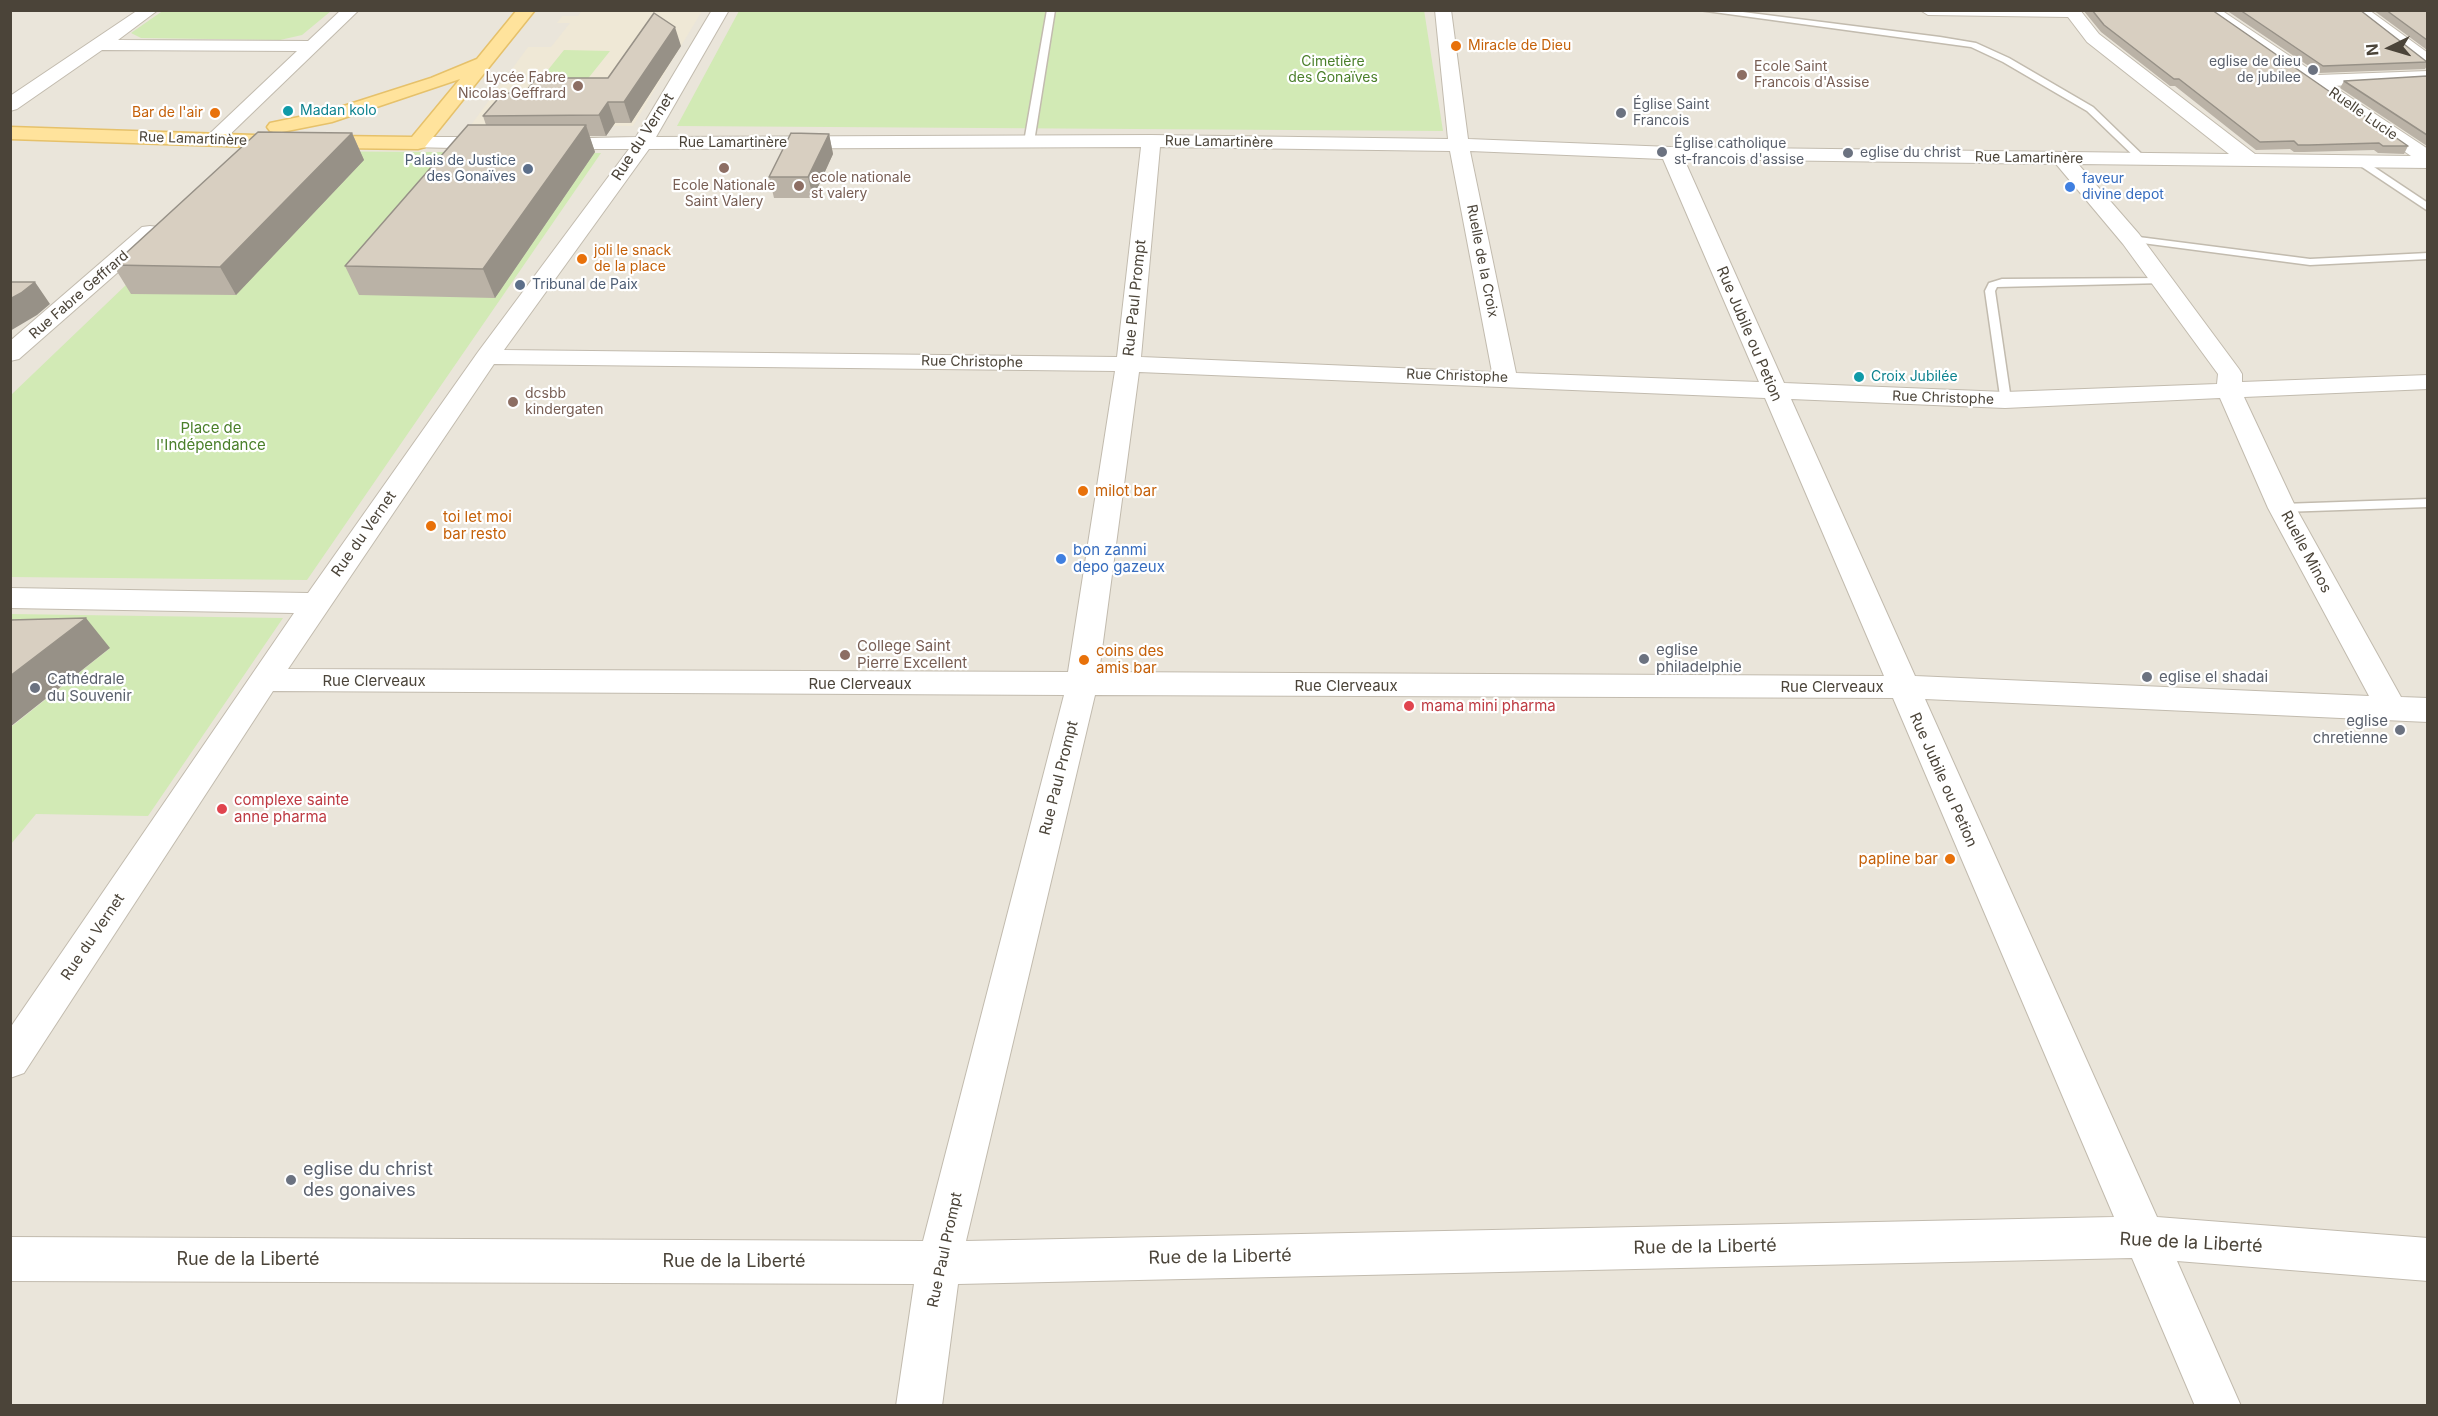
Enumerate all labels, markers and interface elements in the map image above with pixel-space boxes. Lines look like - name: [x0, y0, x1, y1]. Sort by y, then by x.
- north arrow: [2360, 18, 2420, 78]
- place label: Miracle de Dieu: [1468, 38, 1571, 54]
- marker: Miracle de Dieu: [1449, 39, 1463, 53]
- text: N: [2362, 43, 2383, 57]
- park label: Cimetière des Gonaïves: [1288, 54, 1378, 86]
- place label: eglise de dieu de jubilee: [2209, 54, 2301, 86]
- place label: Ecole Saint Francois d'Assise: [1754, 59, 1869, 92]
- marker: eglise de dieu de jubilee: [2306, 63, 2320, 77]
- marker: Ecole Saint Francois d'Assise: [1735, 68, 1749, 82]
- place label: Lycée Fabre Nicolas Geffrard: [458, 70, 566, 102]
- marker: Lycée Fabre Nicolas Geffrard: [571, 79, 585, 93]
- street label: Ruelle Lucie: [2325, 84, 2401, 144]
- street label: Rue du Vernet: [608, 90, 678, 184]
- place label: Église Saint Francois: [1633, 97, 1709, 130]
- place label: Madan kolo: [300, 103, 377, 119]
- marker: Madan kolo: [281, 104, 295, 118]
- place label: Bar de l'air: [132, 105, 203, 121]
- marker: Bar de l'air: [208, 106, 222, 120]
- marker: Église Saint Francois: [1614, 106, 1628, 120]
- street label: Rue Lamartinère: [139, 129, 247, 149]
- street label: Rue Lamartinère: [1165, 133, 1273, 151]
- street label: Rue Lamartinère: [679, 135, 787, 151]
- place label: Église catholique st-francois d'assise: [1674, 136, 1804, 168]
- marker: Église catholique st-francois d'assise: [1655, 145, 1669, 159]
- place label: eglise du christ: [1860, 145, 1961, 161]
- marker: eglise du christ: [1841, 146, 1855, 160]
- street label: Rue Lamartinère: [1975, 149, 2083, 167]
- place label: Palais de Justice des Gonaïves: [405, 153, 516, 186]
- marker: Ecole Nationale Saint Valery: [717, 161, 731, 175]
- marker: Palais de Justice des Gonaïves: [521, 162, 535, 176]
- place label: ecole nationale st valery: [811, 170, 911, 202]
- place label: faveur divine depot: [2082, 171, 2164, 204]
- place label: Ecole Nationale Saint Valery: [673, 178, 775, 210]
- marker: ecole nationale st valery: [792, 179, 806, 193]
- marker: faveur divine depot: [2063, 180, 2077, 194]
- street label: Ruelle de la Croix: [1463, 203, 1501, 319]
- street label: Rue Paul Prompt: [1120, 239, 1150, 357]
- place label: joli le snack de la place: [594, 243, 671, 276]
- street label: Rue Fabre Geffrard: [26, 247, 132, 343]
- marker: joli le snack de la place: [575, 252, 589, 266]
- street label: Rue Jubile ou Petion: [1712, 264, 1786, 404]
- place label: Tribunal de Paix: [532, 277, 638, 293]
- marker: Tribunal de Paix: [513, 278, 527, 292]
- street label: Rue Christophe: [921, 353, 1023, 371]
- street label: Rue Christophe: [1406, 366, 1508, 386]
- place label: Croix Jubilée: [1871, 369, 1958, 385]
- marker: Croix Jubilée: [1852, 370, 1866, 384]
- place label: dcsbb kindergaten: [525, 386, 603, 418]
- street label: Rue Christophe: [1892, 388, 1994, 408]
- marker: dcsbb kindergaten: [506, 395, 520, 409]
- park label: Place de l'Indépendance: [156, 419, 266, 454]
- place label: milot bar: [1095, 482, 1157, 500]
- marker: milot bar: [1076, 484, 1090, 498]
- street label: Rue du Vernet: [328, 488, 400, 580]
- place label: toi let moi bar resto: [443, 508, 512, 543]
- street label: Ruelle Minos: [2277, 508, 2335, 596]
- marker: toi let moi bar resto: [424, 519, 438, 533]
- place label: bon zanmi depo gazeux: [1073, 541, 1165, 576]
- marker: bon zanmi depo gazeux: [1054, 552, 1068, 566]
- place label: College Saint Pierre Excellent: [857, 637, 967, 672]
- place label: eglise philadelphie: [1656, 641, 1742, 676]
- place label: coins des amis bar: [1096, 642, 1164, 677]
- marker: College Saint Pierre Excellent: [838, 648, 852, 662]
- marker: eglise philadelphie: [1637, 652, 1651, 666]
- marker: coins des amis bar: [1077, 653, 1091, 667]
- place label: eglise el shadai: [2159, 668, 2268, 686]
- place label: Cathédrale du Souvenir: [47, 670, 132, 705]
- marker: eglise el shadai: [2140, 670, 2154, 684]
- street label: Rue Clerveaux: [322, 672, 426, 690]
- street label: Rue Clerveaux: [808, 675, 912, 693]
- street label: Rue Clerveaux: [1294, 677, 1398, 695]
- street label: Rue Clerveaux: [1780, 678, 1884, 696]
- marker: Cathédrale du Souvenir: [28, 681, 42, 695]
- place label: mama mini pharma: [1421, 697, 1556, 715]
- marker: mama mini pharma: [1402, 699, 1416, 713]
- street label: Rue Jubile ou Petion: [1905, 710, 1981, 850]
- place label: eglise chretienne: [2313, 712, 2388, 747]
- street label: Rue Paul Prompt: [1036, 719, 1082, 837]
- marker: eglise chretienne: [2393, 723, 2407, 737]
- place label: complexe sainte anne pharma: [234, 791, 349, 826]
- marker: complexe sainte anne pharma: [215, 802, 229, 816]
- place label: papline bar: [1859, 850, 1938, 868]
- marker: papline bar: [1943, 852, 1957, 866]
- street label: Rue du Vernet: [57, 890, 129, 984]
- place label: eglise du christ des gonaives: [303, 1159, 433, 1202]
- marker: eglise du christ des gonaives: [284, 1173, 298, 1187]
- street label: Rue Paul Prompt: [924, 1191, 966, 1309]
- street label: Rue de la Liberté: [2119, 1228, 2263, 1258]
- street label: Rue de la Liberté: [1633, 1235, 1777, 1259]
- street label: Rue de la Liberté: [1148, 1245, 1292, 1269]
- street label: Rue de la Liberté: [176, 1249, 320, 1271]
- street label: Rue de la Liberté: [662, 1251, 806, 1273]

